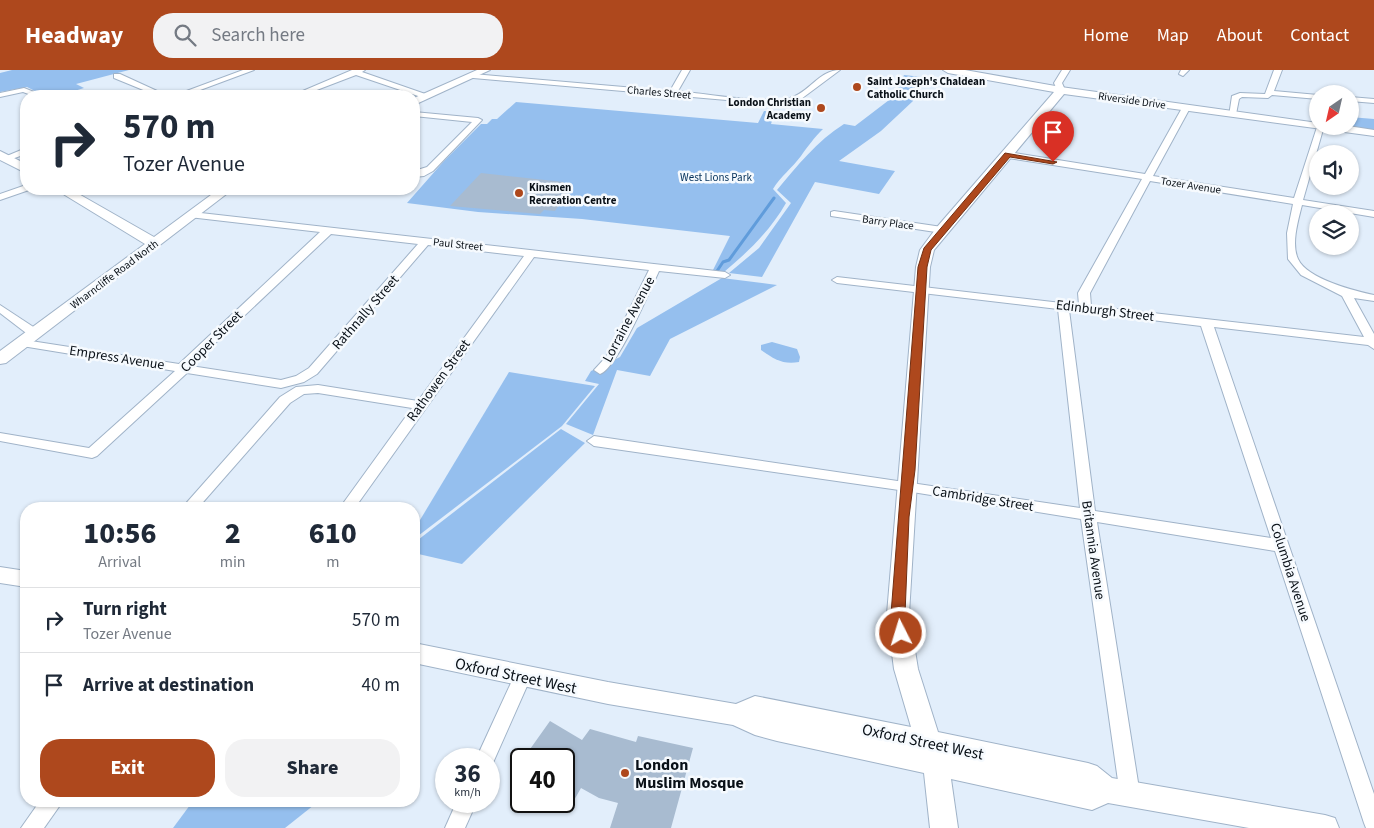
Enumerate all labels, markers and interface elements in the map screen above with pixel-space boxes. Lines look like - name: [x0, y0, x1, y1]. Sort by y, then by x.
- search box: [153, 13, 503, 58]
- text: Headway: [25, 18, 123, 53]
- icon: search: [171, 21, 199, 49]
- text: Search here: [211, 22, 305, 49]
- text: Home: [1083, 23, 1129, 48]
- text: Map: [1157, 23, 1189, 48]
- text: About: [1217, 23, 1262, 48]
- text: Contact: [1290, 23, 1349, 48]
- place label: Saint Joseph's Chaldean Catholic Church: [867, 74, 985, 102]
- marker: Saint Joseph's Chaldean Catholic Church: [851, 81, 863, 93]
- street label: Charles Street: [626, 82, 692, 103]
- north arrow: [1309, 85, 1359, 135]
- map controls: [1309, 85, 1359, 255]
- street label: Riverside Drive: [1097, 88, 1167, 113]
- place label: London Christian Academy: [728, 95, 811, 123]
- text: 570 m: [123, 102, 215, 152]
- marker: London Christian Academy: [815, 102, 827, 114]
- icon: right: [40, 110, 105, 175]
- pin: [1032, 111, 1074, 162]
- icon: arrive: [1039, 118, 1067, 146]
- button: sound: [1309, 145, 1359, 195]
- text: Tozer Avenue: [123, 148, 245, 180]
- park label: West Lions Park: [680, 170, 752, 185]
- street label: Tozer Avenue: [1160, 173, 1223, 198]
- place label: Kinsmen Recreation Centre: [529, 180, 617, 208]
- marker: Kinsmen Recreation Centre: [513, 187, 525, 199]
- button: layers: [1309, 205, 1359, 255]
- street label: Barry Place: [861, 211, 915, 234]
- street label: Paul Street: [432, 234, 484, 255]
- street label: Wharncliffe Road North: [67, 236, 161, 313]
- street label: Rathnally Street: [328, 271, 404, 354]
- street label: Lorraine Avenue: [598, 273, 660, 366]
- street label: Edinburgh Street: [1055, 295, 1155, 327]
- street label: Cooper Street: [176, 306, 247, 377]
- street label: Rathowen Street: [402, 335, 476, 426]
- street label: Empress Avenue: [68, 341, 166, 375]
- street label: Cambridge Street: [931, 481, 1035, 517]
- street label: Britannia Avenue: [1076, 499, 1110, 601]
- text: 10:56: [83, 512, 157, 555]
- text: 2: [225, 512, 241, 555]
- text: 610: [309, 512, 357, 555]
- street label: Columbia Avenue: [1265, 520, 1315, 624]
- text: Arrival: [98, 551, 141, 573]
- text: min: [220, 551, 246, 573]
- text: m: [326, 551, 339, 573]
- text: Turn right: [83, 596, 167, 623]
- icon: right: [40, 606, 68, 634]
- position arrow: [874, 606, 926, 658]
- text: 570 m: [352, 607, 400, 634]
- text: Tozer Avenue: [83, 623, 172, 645]
- street label: Oxford Street West: [453, 652, 579, 700]
- icon: arrive: [40, 671, 68, 699]
- text: Arrive at destination: [83, 672, 254, 699]
- text: 40 m: [362, 672, 400, 699]
- street label: Oxford Street West: [860, 718, 986, 766]
- button: Exit: [40, 739, 215, 797]
- button: Share: [225, 739, 400, 797]
- speed limit sign: 40: [510, 748, 575, 813]
- place label: London Muslim Mosque: [635, 754, 744, 794]
- text: 36: [454, 756, 481, 792]
- marker: London Muslim Mosque: [619, 767, 631, 779]
- text: km/h: [454, 784, 481, 801]

